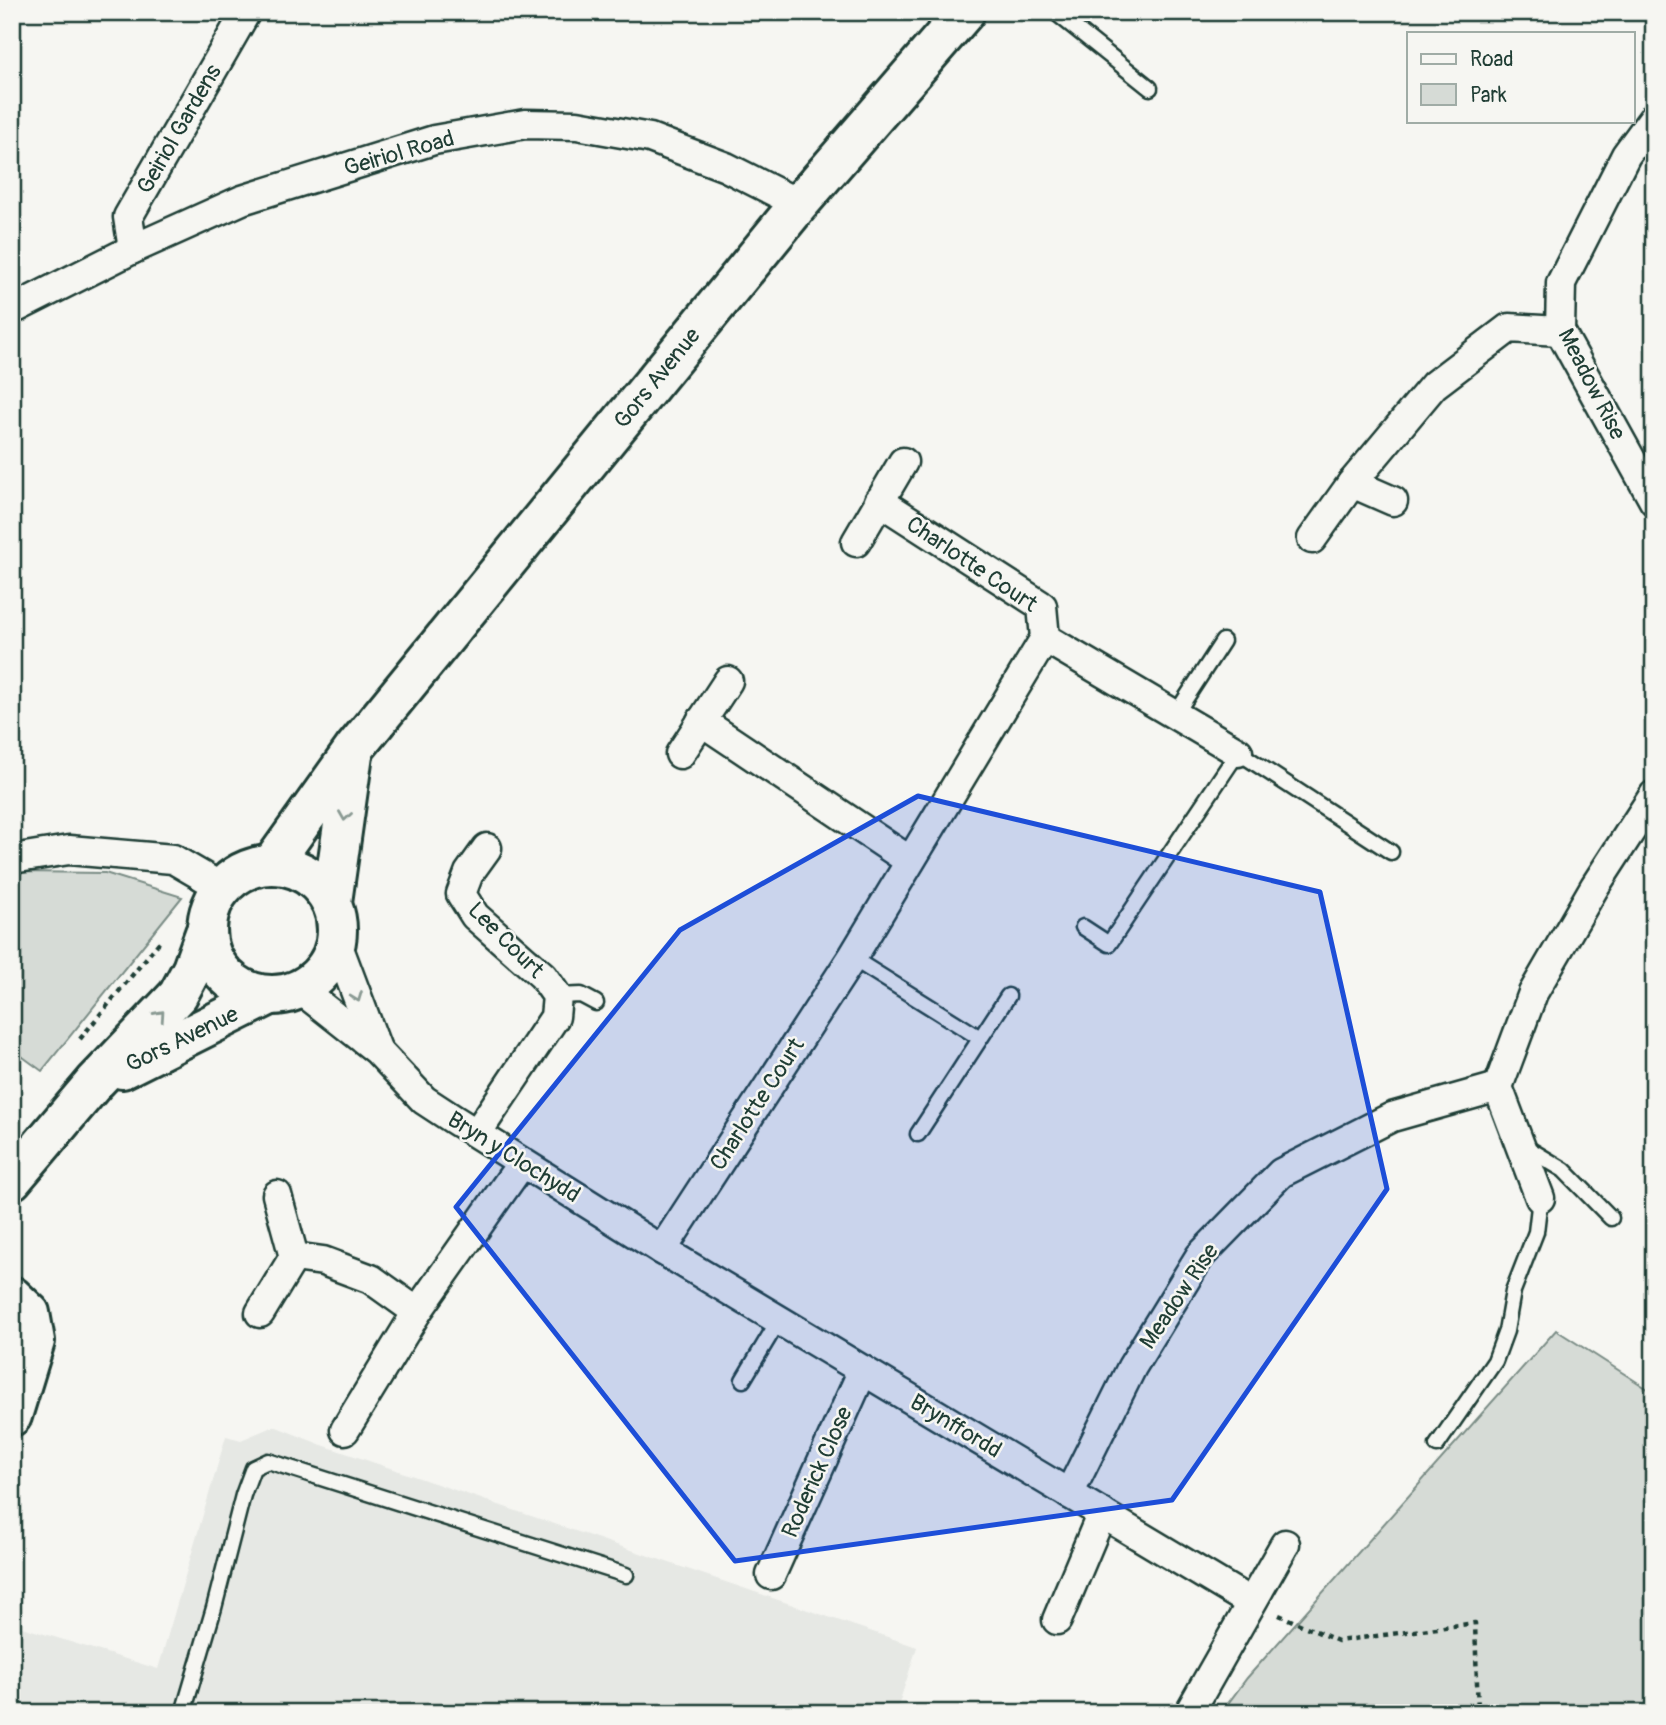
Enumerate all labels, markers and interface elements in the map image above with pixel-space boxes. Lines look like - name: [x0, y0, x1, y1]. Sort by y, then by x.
- legend: [1407, 32, 1634, 122]
- text: Road: [1470, 46, 1514, 73]
- street label: Geiriol Gardens: [130, 59, 228, 199]
- text: Park: [1470, 82, 1507, 109]
- street label: Geiriol Road: [340, 123, 458, 183]
- street label: Gors Avenue: [607, 321, 707, 434]
- street label: Meadow Rise: [1552, 323, 1633, 445]
- street label: Charlotte Court: [901, 509, 1044, 619]
- one-way arrow: [337, 810, 352, 822]
- street label: Lee Court: [462, 896, 551, 985]
- one-way arrow: [349, 990, 363, 1002]
- street label: Gors Avenue: [121, 999, 244, 1079]
- one-way arrow: [152, 1010, 164, 1023]
- street label: Charlotte Court: [703, 1032, 811, 1176]
- street label: Bryn y Clochydd: [442, 1105, 586, 1209]
- street label: Meadow Rise: [1133, 1237, 1225, 1354]
- street label: Brynffordd: [905, 1387, 1007, 1465]
- street label: Roderick Close: [775, 1401, 859, 1542]

